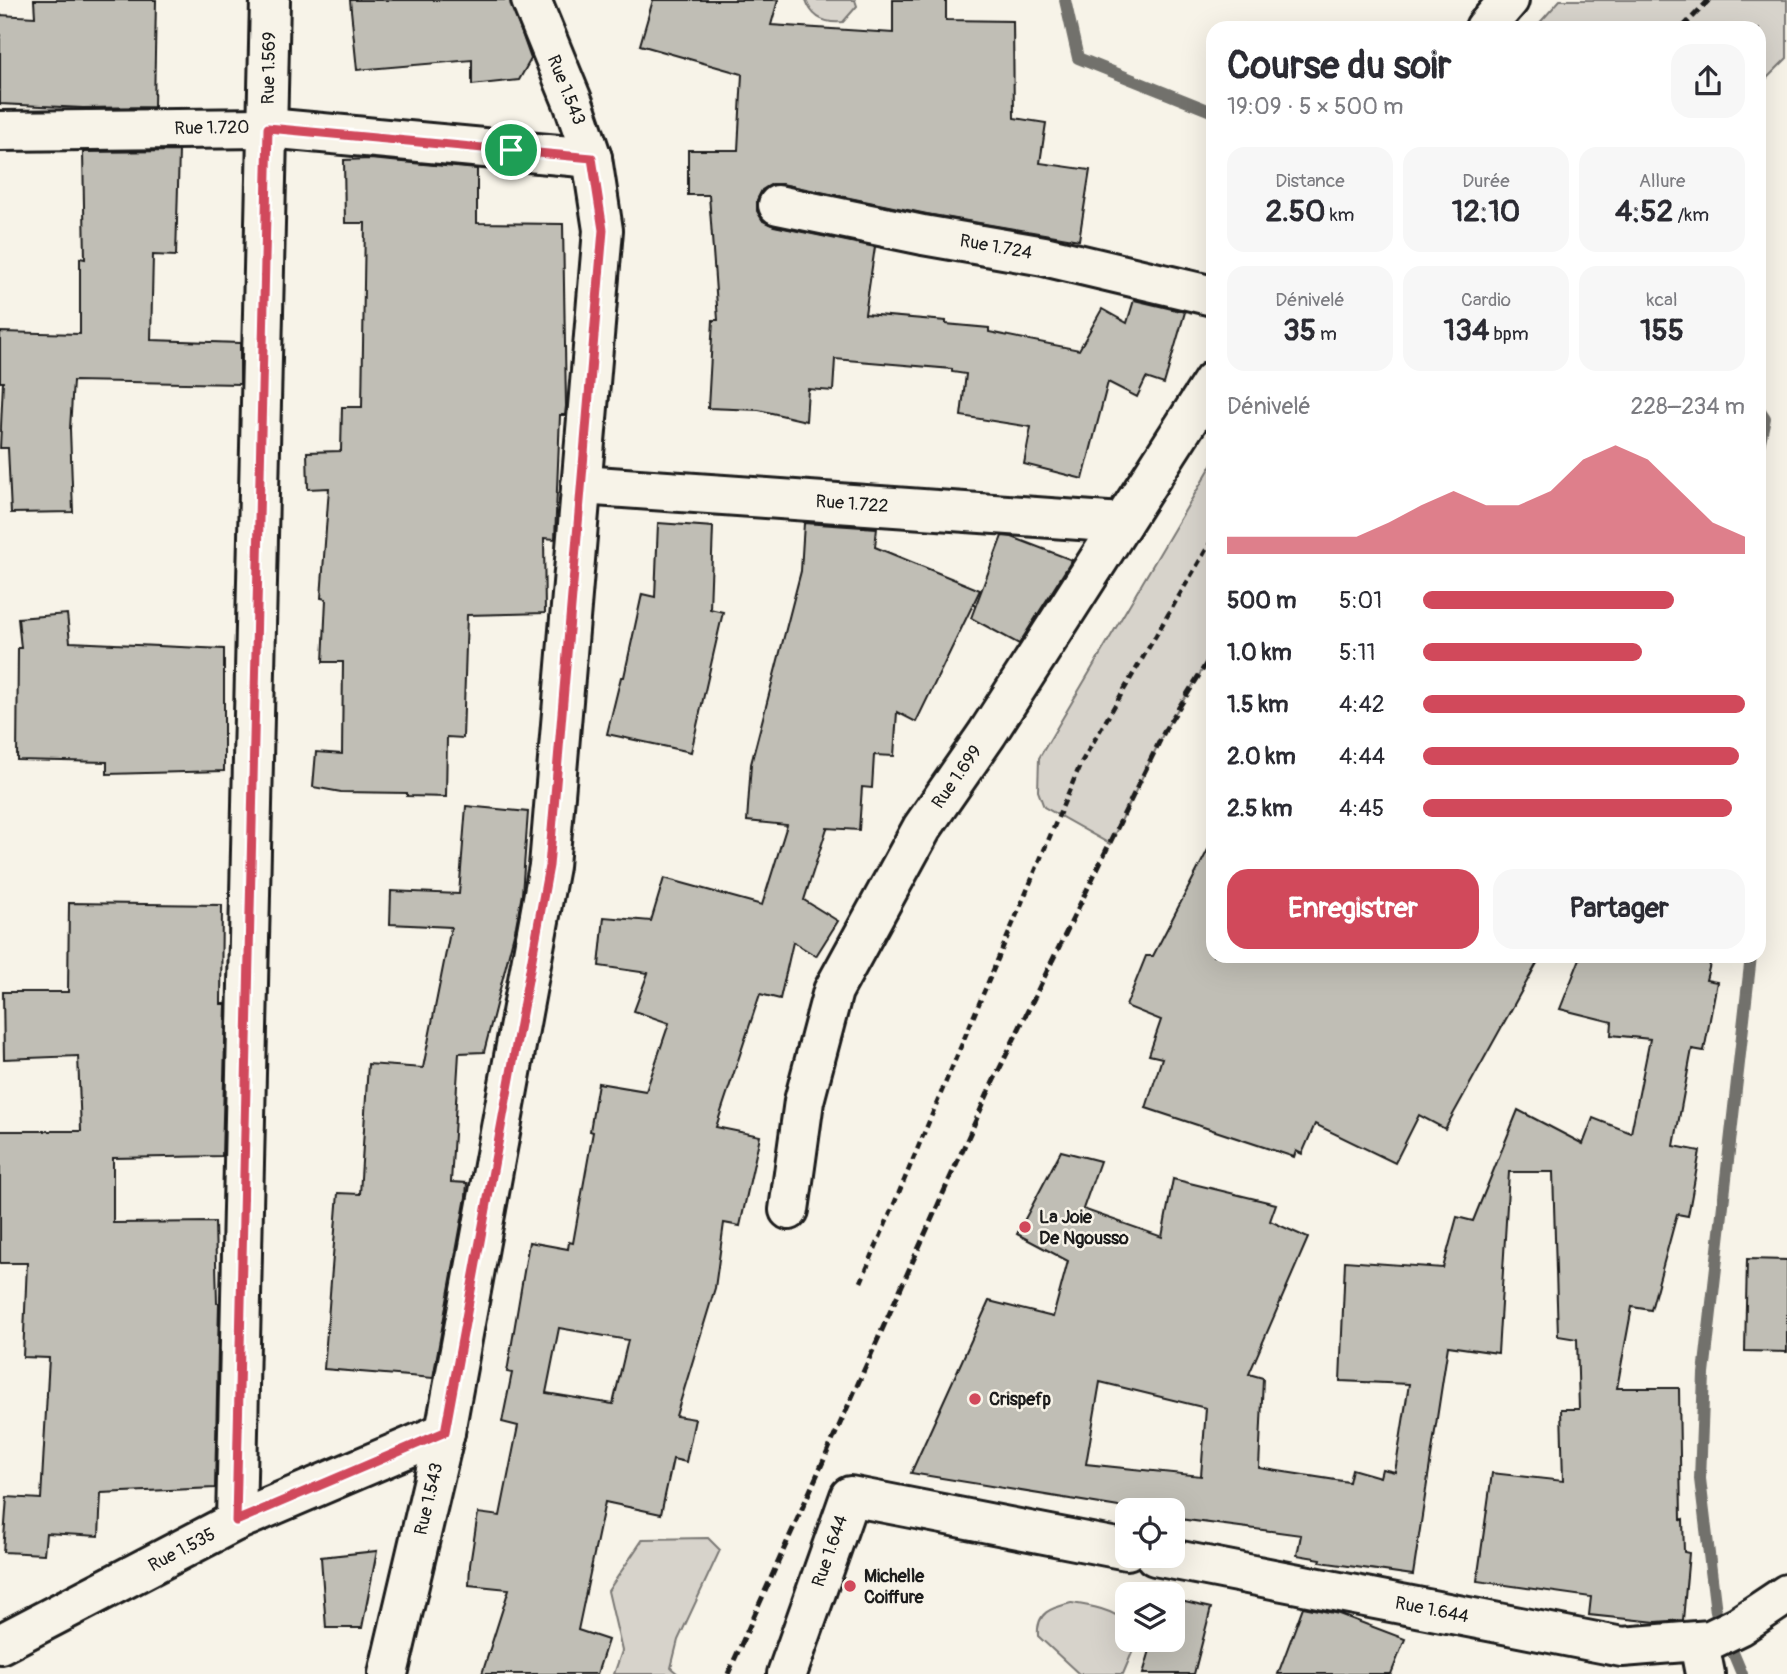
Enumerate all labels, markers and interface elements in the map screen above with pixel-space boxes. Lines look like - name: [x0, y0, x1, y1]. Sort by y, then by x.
- street label: Rue 1.569: [257, 31, 281, 105]
- text: Course du soir: [1227, 42, 1451, 90]
- button: share: [1671, 44, 1745, 118]
- street label: Rue 1.543: [542, 52, 590, 128]
- text: 19:09 · 5 × 500 m: [1227, 92, 1403, 121]
- street label: Rue 1.720: [174, 116, 250, 140]
- pin: [481, 120, 541, 180]
- icon: arrive: [492, 131, 530, 169]
- text: Distance: [1275, 169, 1345, 193]
- text: Durée: [1462, 169, 1510, 193]
- text: Allure: [1639, 169, 1685, 193]
- text: 2.50: [1265, 193, 1326, 230]
- text: 12:10: [1452, 193, 1520, 230]
- text: 4:52: [1615, 193, 1673, 230]
- text: km: [1326, 203, 1355, 227]
- text: /km: [1673, 203, 1709, 227]
- street label: Rue 1.724: [958, 229, 1035, 265]
- text: Dénivelé: [1275, 288, 1345, 312]
- text: Cardio: [1461, 288, 1511, 312]
- text: kcal: [1647, 288, 1677, 312]
- text: 35: [1283, 312, 1316, 349]
- text: 134: [1443, 312, 1489, 349]
- text: 155: [1640, 312, 1684, 349]
- text: m: [1316, 322, 1337, 346]
- text: bpm: [1489, 322, 1529, 346]
- text: Dénivelé: [1227, 392, 1311, 421]
- text: 228–234 m: [1630, 392, 1745, 421]
- street label: Rue 1.722: [815, 490, 889, 518]
- text: 500 m: [1227, 586, 1296, 615]
- text: 5:01: [1339, 586, 1382, 615]
- text: 1.0 km: [1227, 638, 1292, 667]
- text: 5:11: [1339, 638, 1376, 667]
- text: 1.5 km: [1227, 690, 1289, 719]
- text: 4:42: [1339, 690, 1385, 719]
- street label: Rue 1.699: [927, 741, 987, 813]
- text: 2.0 km: [1227, 742, 1296, 771]
- text: 4:44: [1339, 742, 1385, 771]
- text: 2.5 km: [1227, 794, 1292, 823]
- text: 4:45: [1339, 794, 1384, 823]
- button: Enregistrer: [1227, 869, 1479, 949]
- button: Partager: [1493, 869, 1745, 949]
- place label: La Joie De Ngousso: [1039, 1206, 1129, 1250]
- marker: La Joie De Ngousso: [1017, 1219, 1033, 1235]
- place label: Crispefp: [989, 1388, 1051, 1411]
- marker: Crispefp: [967, 1391, 983, 1407]
- street label: Rue 1.543: [410, 1461, 448, 1537]
- map controls: [1115, 1498, 1185, 1652]
- button: locate: [1115, 1498, 1185, 1568]
- street label: Rue 1.644: [807, 1511, 853, 1590]
- street label: Rue 1.535: [144, 1523, 220, 1577]
- place label: Michelle Coiffure: [864, 1565, 925, 1609]
- marker: Michelle Coiffure: [842, 1578, 858, 1594]
- button: layers: [1115, 1582, 1185, 1652]
- street label: Rue 1.644: [1393, 1592, 1471, 1629]

